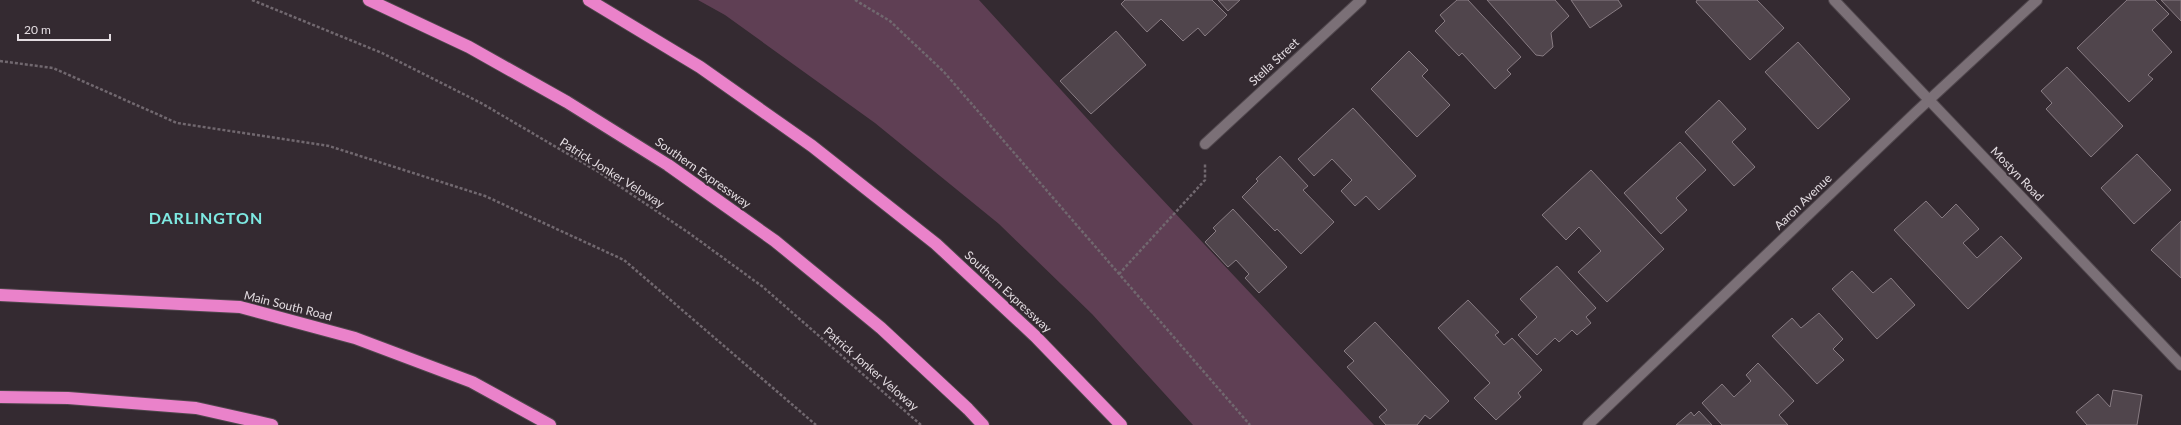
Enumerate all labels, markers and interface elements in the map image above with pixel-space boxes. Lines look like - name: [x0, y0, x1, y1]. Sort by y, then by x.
- scale bar: [18, 16, 110, 42]
- text: 20 m: [24, 22, 51, 37]
- street label: Stella Street: [1245, 34, 1302, 89]
- street label: Patrick Jonker Veloway: [557, 134, 668, 211]
- street label: Southern Expressway: [653, 134, 755, 212]
- street label: Mostyn Road: [1988, 143, 2047, 204]
- street label: Aaron Avenue: [1771, 171, 1835, 233]
- district label: DARLINGTON: [149, 208, 263, 227]
- street label: Southern Expressway: [962, 248, 1055, 336]
- street label: Main South Road: [243, 287, 334, 324]
- street label: Patrick Jonker Veloway: [821, 323, 922, 414]

